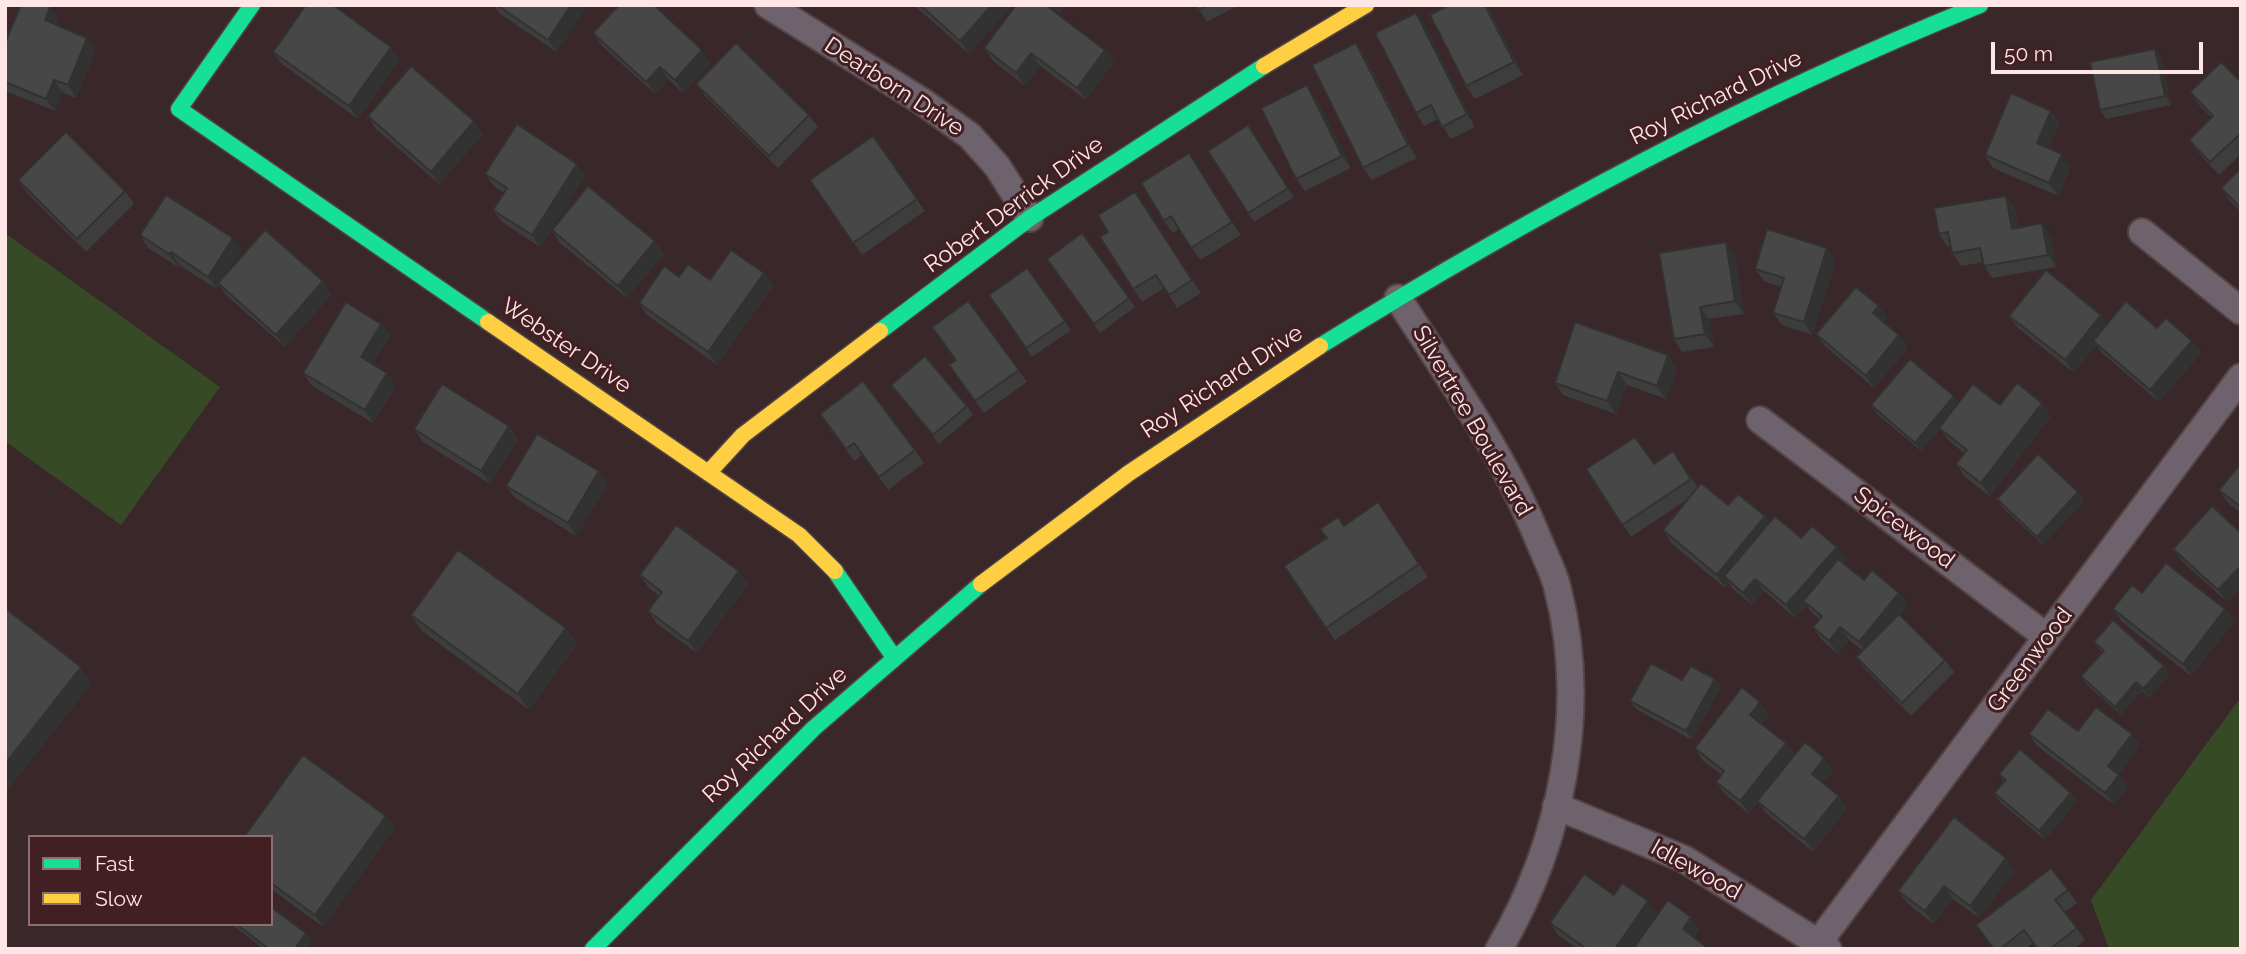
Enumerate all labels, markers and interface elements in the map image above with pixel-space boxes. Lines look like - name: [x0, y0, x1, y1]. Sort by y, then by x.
- scale bar: [1994, 28, 2206, 72]
- street label: Dearborn Drive: [819, 32, 969, 142]
- text: 50 m: [2004, 41, 2053, 66]
- street label: Roy Richard Drive: [1626, 44, 1806, 152]
- street label: Robert Derrick Drive: [919, 131, 1109, 279]
- street label: Webster Drive: [496, 292, 636, 400]
- street label: Roy Richard Drive: [1136, 319, 1308, 445]
- street label: Silvertree Boulevard: [1406, 321, 1538, 521]
- street label: Spicewood: [1848, 481, 1960, 575]
- street label: Greenwood: [1982, 602, 2078, 718]
- street label: Roy Richard Drive: [697, 661, 853, 809]
- street label: Idlewood: [1646, 834, 1746, 906]
- legend: [28, 835, 273, 926]
- text: Fast: [95, 851, 135, 876]
- text: Slow: [95, 886, 143, 911]

